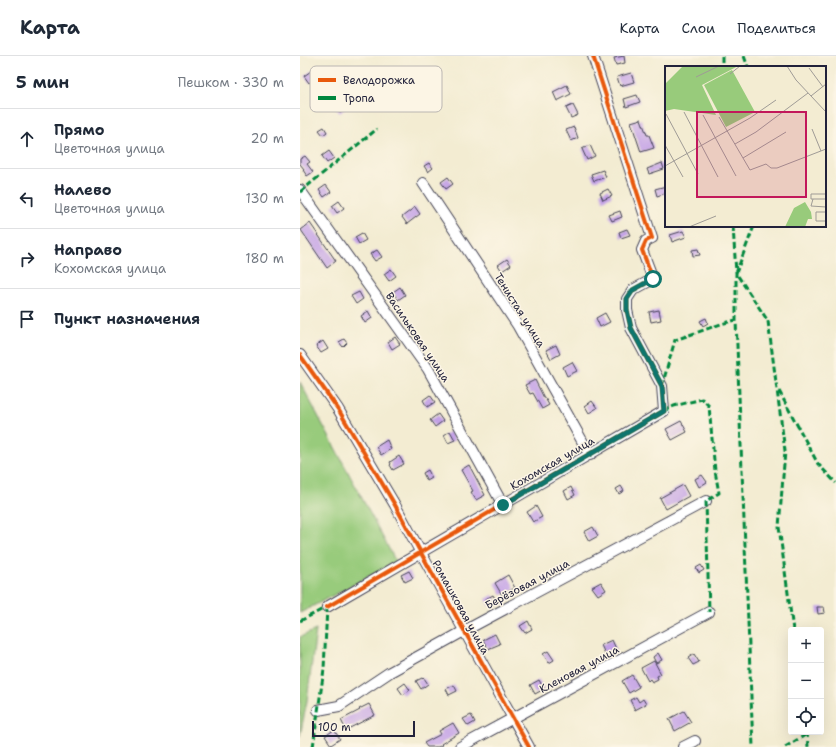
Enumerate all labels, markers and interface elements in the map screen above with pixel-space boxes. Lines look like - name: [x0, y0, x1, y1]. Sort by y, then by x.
- text: Карта: [20, 15, 80, 40]
- text: Карта: [619, 19, 660, 37]
- text: Слои: [682, 19, 715, 37]
- text: Поделиться: [737, 19, 816, 37]
- legend: [310, 66, 442, 112]
- inset map: [665, 66, 826, 227]
- text: 5 мин: [16, 71, 69, 93]
- text: Велодорожка: [343, 73, 415, 88]
- text: Пешком · 330 m: [178, 74, 284, 91]
- text: Тропа: [343, 91, 375, 106]
- text: Прямо: [54, 120, 104, 140]
- icon: ahead: [16, 128, 38, 150]
- text: 20 m: [251, 130, 284, 147]
- text: Цветочная улица: [54, 140, 165, 157]
- text: Налево: [54, 180, 112, 200]
- icon: left: [16, 188, 38, 210]
- text: 130 m: [246, 190, 284, 207]
- text: Цветочная улица: [54, 200, 165, 217]
- text: Направо: [54, 240, 122, 260]
- icon: right: [16, 248, 38, 270]
- text: 180 m: [245, 250, 284, 267]
- text: Кохомская улица: [54, 260, 166, 277]
- street label: Тенистая улица: [491, 270, 549, 351]
- route start: [644, 270, 662, 288]
- street label: Васильковая улица: [382, 289, 453, 385]
- icon: arrive: [16, 308, 38, 330]
- text: Пункт назначения: [54, 309, 200, 329]
- street label: Кохомская улица: [507, 433, 597, 494]
- route end: [494, 496, 512, 514]
- street label: Берёзовая улица: [482, 556, 572, 613]
- street label: Ромашковая улица: [428, 557, 493, 657]
- map controls: [788, 627, 824, 735]
- button: +: [788, 627, 824, 663]
- street label: Кленовая улица: [537, 642, 622, 697]
- button: −: [788, 663, 824, 699]
- button: locate: [788, 699, 824, 735]
- scale bar: [312, 719, 415, 738]
- text: 100 m: [318, 720, 351, 735]

